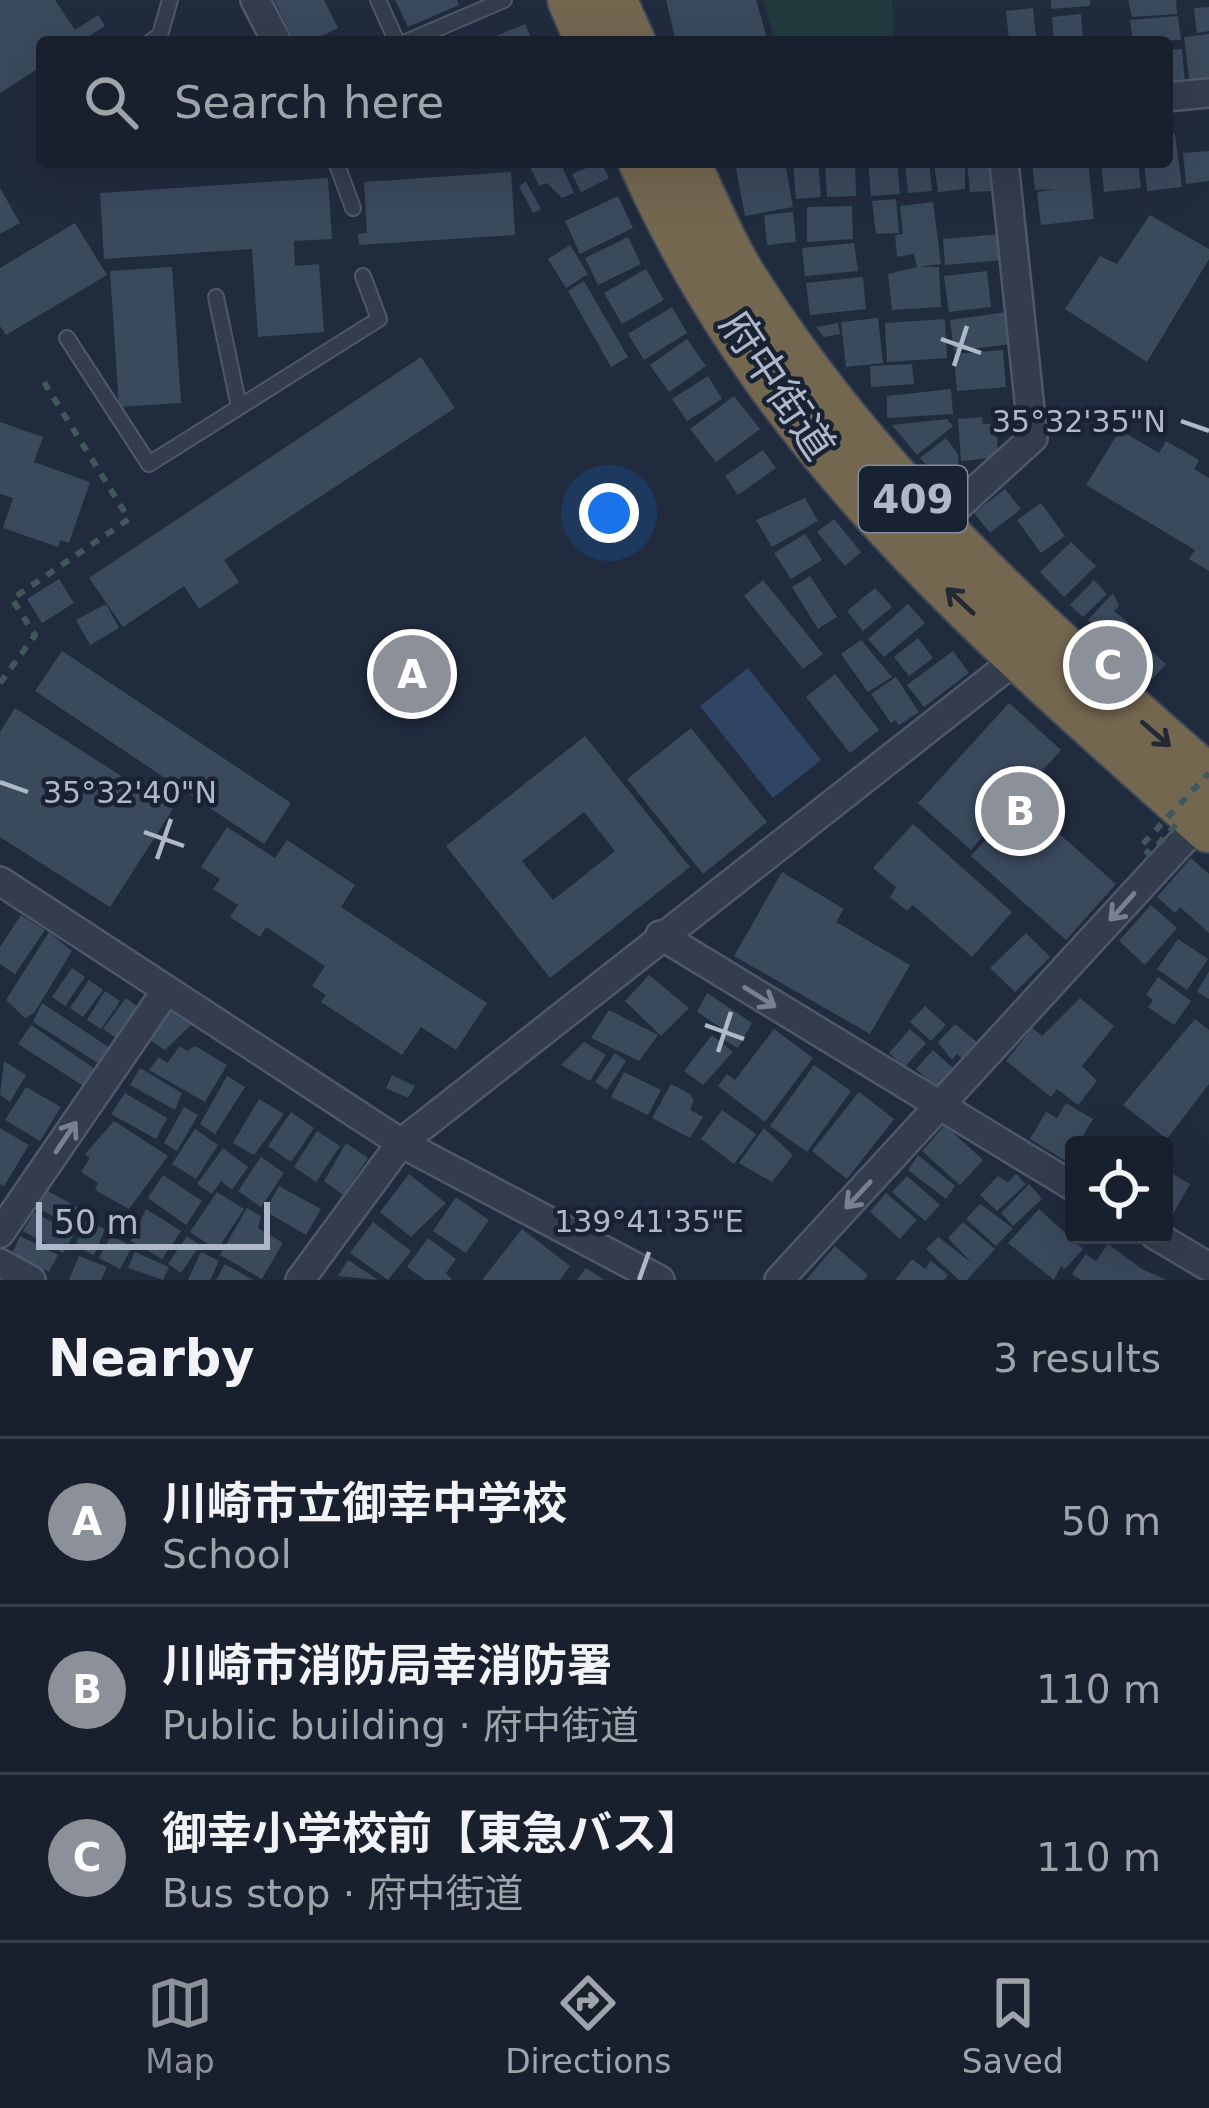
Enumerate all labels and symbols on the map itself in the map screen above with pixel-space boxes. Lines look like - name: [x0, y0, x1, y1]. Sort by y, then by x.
- street label: 府中街道: [710, 302, 845, 469]
- text: 35°32'35"N: [992, 404, 1166, 439]
- road number: 409: [859, 466, 967, 532]
- your location: [579, 483, 639, 543]
- one-way arrow: [945, 588, 975, 616]
- pin: C: [1069, 620, 1147, 710]
- pin: A: [373, 629, 451, 719]
- one-way arrow: [1140, 720, 1170, 747]
- pin: B: [981, 766, 1059, 856]
- text: 35°32'40"N: [43, 775, 217, 810]
- one-way arrow: [1109, 891, 1136, 921]
- one-way arrow: [742, 985, 776, 1009]
- one-way arrow: [53, 1121, 78, 1154]
- one-way arrow: [845, 1179, 873, 1209]
- scale bar: [36, 1196, 270, 1249]
- text: 139°41'35"E: [554, 1204, 744, 1239]

